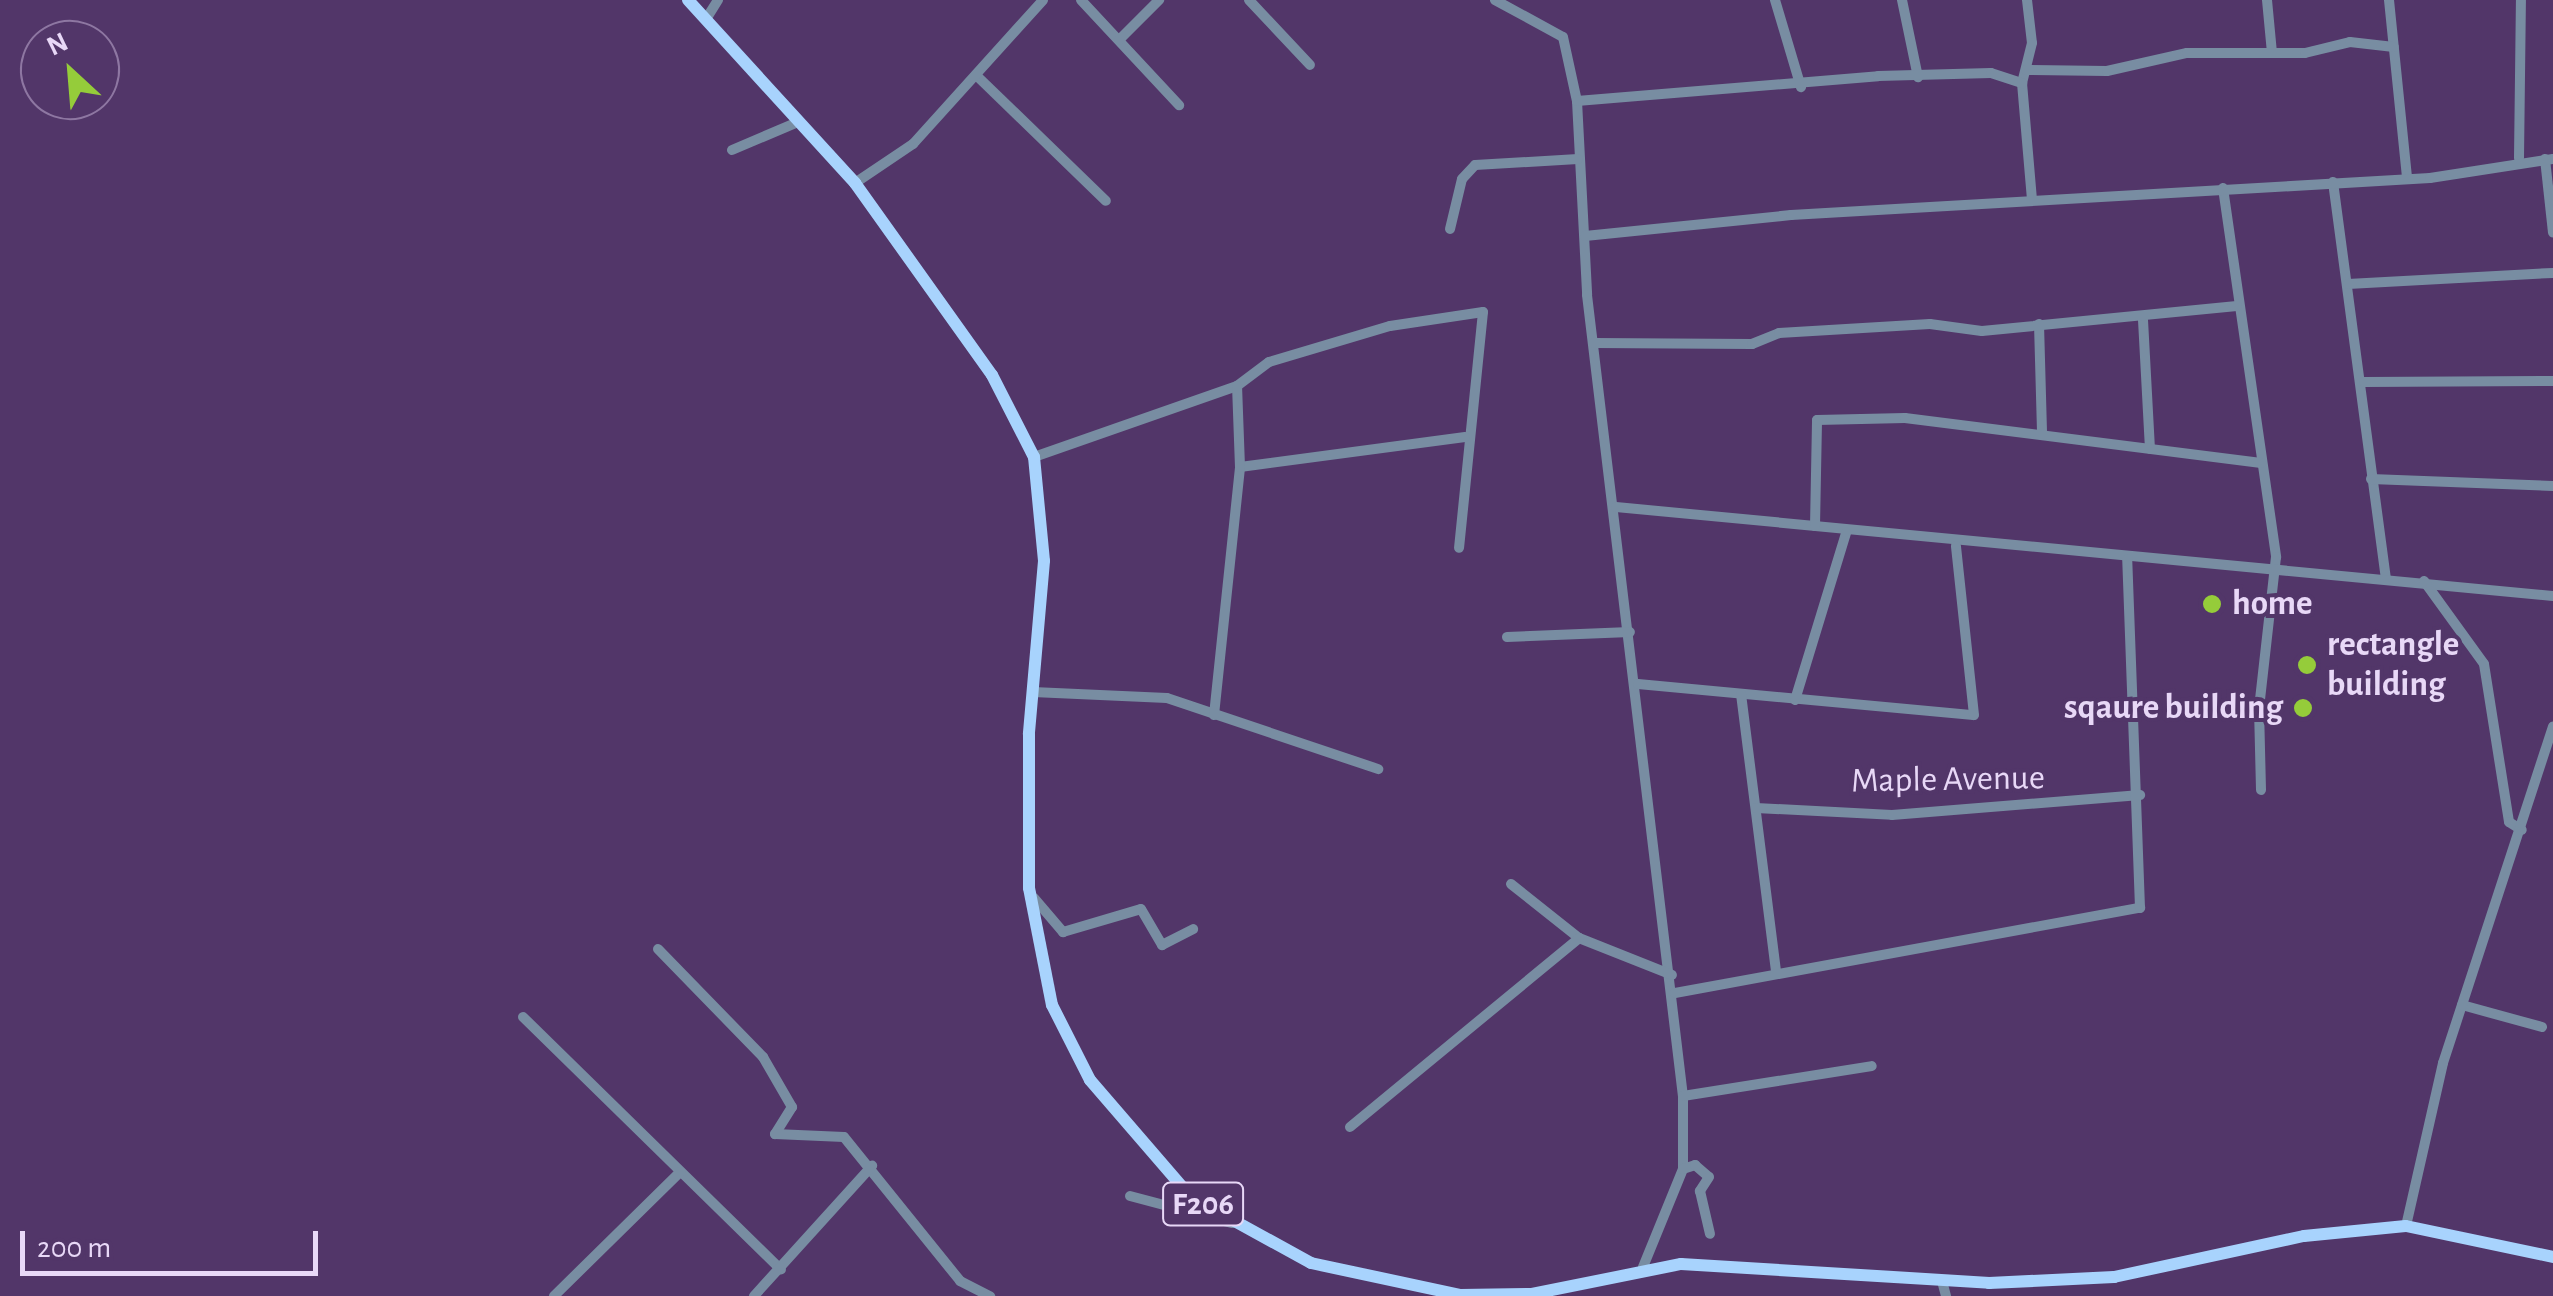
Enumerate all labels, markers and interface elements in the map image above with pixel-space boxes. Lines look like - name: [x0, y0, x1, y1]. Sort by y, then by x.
- north arrow: [20, 20, 120, 120]
- text: N: [43, 28, 73, 62]
- place label: home: [2232, 583, 2312, 625]
- marker: home: [2201, 593, 2223, 615]
- place label: rectangle building: [2327, 624, 2459, 706]
- marker: rectangle building: [2296, 654, 2318, 676]
- place label: sqaure building: [2064, 687, 2283, 729]
- marker: sqaure building: [2292, 697, 2314, 719]
- street label: Maple Avenue: [1851, 757, 2045, 803]
- road number: F206: [1160, 1177, 1246, 1231]
- scale bar: [25, 1211, 322, 1273]
- text: 200 m: [37, 1233, 111, 1263]

